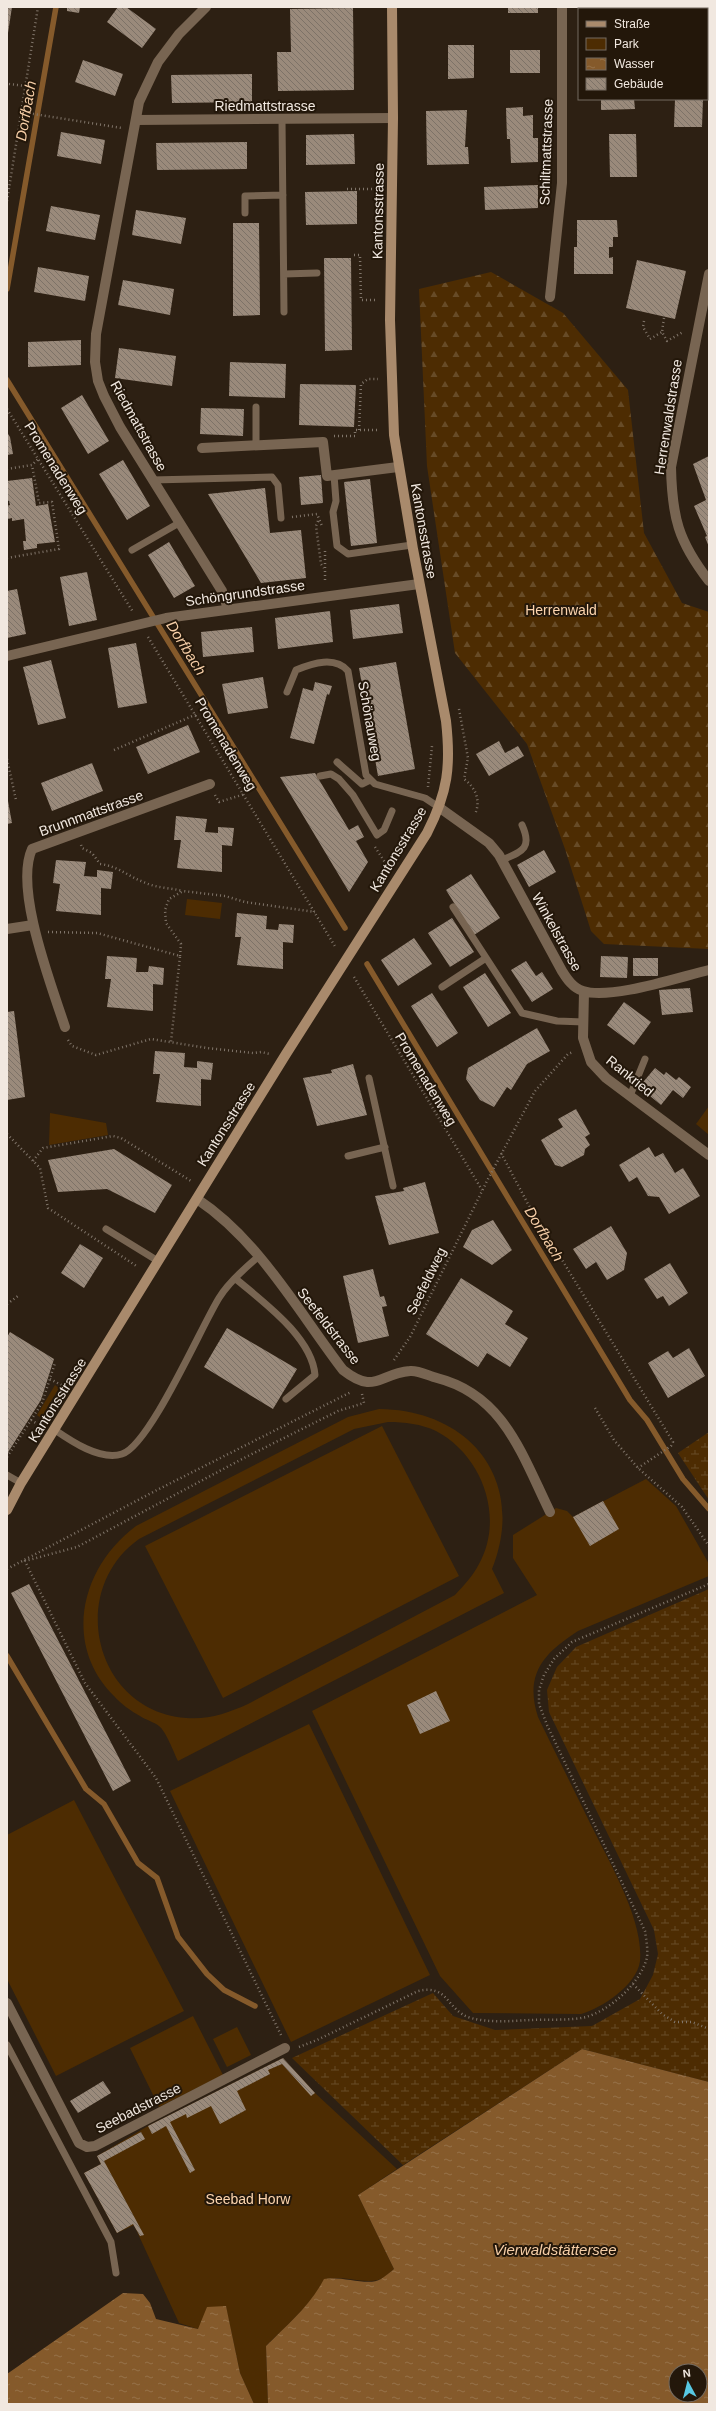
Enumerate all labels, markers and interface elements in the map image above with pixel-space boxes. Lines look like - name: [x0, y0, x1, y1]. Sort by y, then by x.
- legend: [578, 8, 708, 100]
- text: Straße: [614, 17, 650, 31]
- text: Park: [614, 37, 640, 51]
- text: Wasser: [614, 57, 654, 71]
- text: Gebäude: [614, 77, 664, 91]
- water label: Dorfbach: [12, 79, 39, 142]
- street label: Riedmattstrasse: [214, 98, 316, 114]
- street label: Schiltmattstrasse: [536, 98, 556, 206]
- street label: Kantonsstrasse: [369, 162, 387, 259]
- street label: Herrenwaldstrasse: [651, 358, 685, 476]
- street label: Riedmattstrasse: [107, 378, 171, 474]
- street label: Promenadenweg: [21, 419, 91, 517]
- street label: Kantonsstrasse: [408, 482, 440, 580]
- street label: Schöngrundstrasse: [184, 577, 306, 609]
- park label: Herrenwald: [525, 602, 597, 618]
- water label: Dorfbach: [163, 617, 210, 678]
- street label: Schönauweg: [355, 680, 385, 762]
- street label: Promenadenweg: [192, 695, 260, 793]
- street label: Brunnmattstrasse: [37, 787, 145, 839]
- street label: Kantonsstrasse: [366, 803, 430, 894]
- street label: Winkelstrasse: [529, 890, 585, 974]
- street label: Promenadenweg: [392, 1030, 460, 1128]
- street label: Rankried: [603, 1052, 657, 1100]
- street label: Kantonsstrasse: [194, 1079, 258, 1169]
- water label: Dorfbach: [521, 1203, 567, 1264]
- street label: Seefeldweg: [403, 1245, 449, 1317]
- street label: Seefeldstrasse: [294, 1285, 364, 1368]
- street label: Kantonsstrasse: [25, 1355, 89, 1445]
- street label: Seebadstrasse: [93, 2080, 183, 2136]
- park label: Seebad Horw: [206, 2191, 291, 2207]
- water label: Vierwaldstättersee: [493, 2241, 617, 2258]
- north arrow: [668, 2363, 708, 2403]
- text: N: [682, 2367, 692, 2380]

